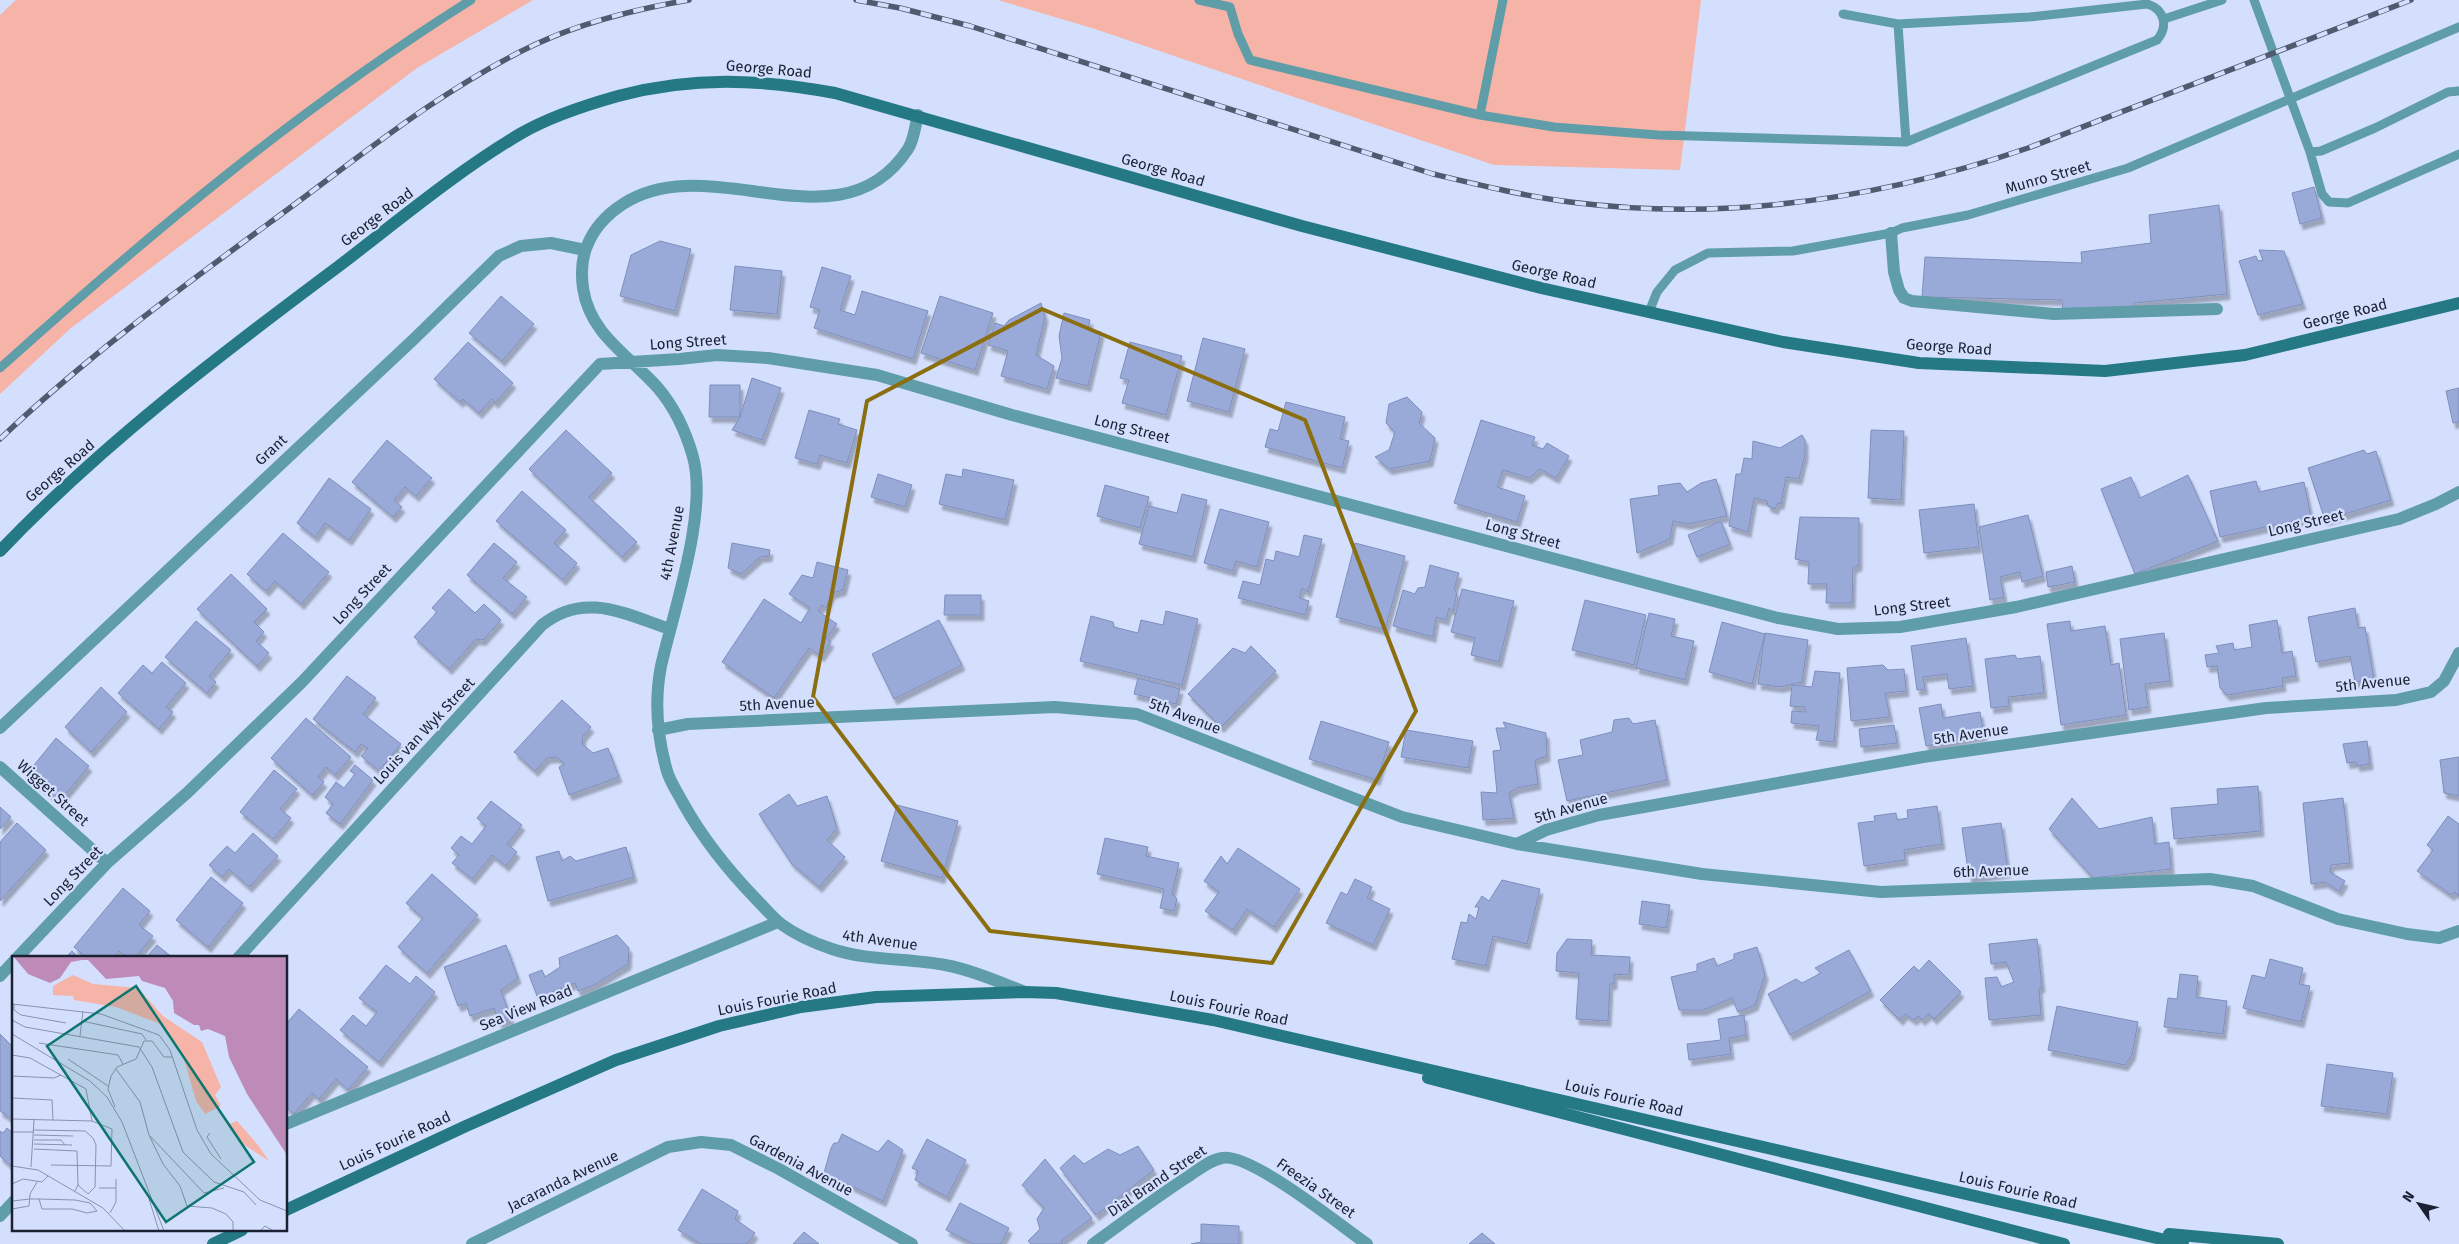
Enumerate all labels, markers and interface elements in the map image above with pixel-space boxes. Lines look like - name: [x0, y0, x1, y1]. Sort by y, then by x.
- street label: George Road: [725, 56, 813, 82]
- street label: George Road: [1119, 149, 1207, 191]
- street label: Munro Street: [2003, 156, 2093, 198]
- street label: George Road: [337, 184, 417, 250]
- street label: George Road: [1510, 256, 1598, 292]
- street label: George Road: [2301, 295, 2389, 333]
- street label: Long Street: [649, 330, 728, 354]
- street label: George Road: [1905, 335, 1993, 359]
- street label: Long Street: [1092, 411, 1172, 447]
- street label: Grant: [251, 430, 291, 469]
- street label: George Road: [22, 436, 98, 506]
- street label: 4th Avenue: [656, 504, 688, 582]
- street label: Long Street: [2266, 505, 2346, 540]
- street label: Long Street: [1483, 515, 1563, 553]
- street label: Long Street: [329, 559, 395, 628]
- street label: Long Street: [1873, 592, 1952, 620]
- street label: 5th Avenue: [2335, 670, 2411, 696]
- street label: Louis van Wyk Street: [370, 673, 479, 788]
- street label: 5th Avenue: [739, 693, 815, 715]
- street label: 5th Avenue: [1147, 694, 1223, 738]
- street label: 5th Avenue: [1932, 720, 2010, 748]
- street label: Wigget Street: [13, 756, 93, 830]
- street label: 5th Avenue: [1532, 789, 1610, 827]
- street label: Long Street: [40, 842, 107, 910]
- street label: 6th Avenue: [1953, 861, 2029, 881]
- street label: 4th Avenue: [841, 926, 919, 954]
- inset map: [12, 956, 288, 1232]
- street label: Louis Fourie Road: [716, 979, 838, 1019]
- street label: Sea View Road: [477, 981, 575, 1035]
- street label: Louis Fourie Road: [1168, 987, 1290, 1029]
- street label: Louis Fourie Road: [1563, 1076, 1685, 1120]
- street label: Louis Fourie Road: [336, 1107, 454, 1175]
- street label: Gardenia Avenue: [746, 1130, 856, 1200]
- street label: Dial Brand Street: [1104, 1141, 1210, 1221]
- street label: Jacaranda Avenue: [505, 1146, 621, 1216]
- street label: Freezia Street: [1273, 1154, 1359, 1222]
- street label: Louis Fourie Road: [1957, 1168, 2079, 1212]
- north arrow: [2394, 1179, 2444, 1229]
- text: N: [2399, 1188, 2418, 1206]

